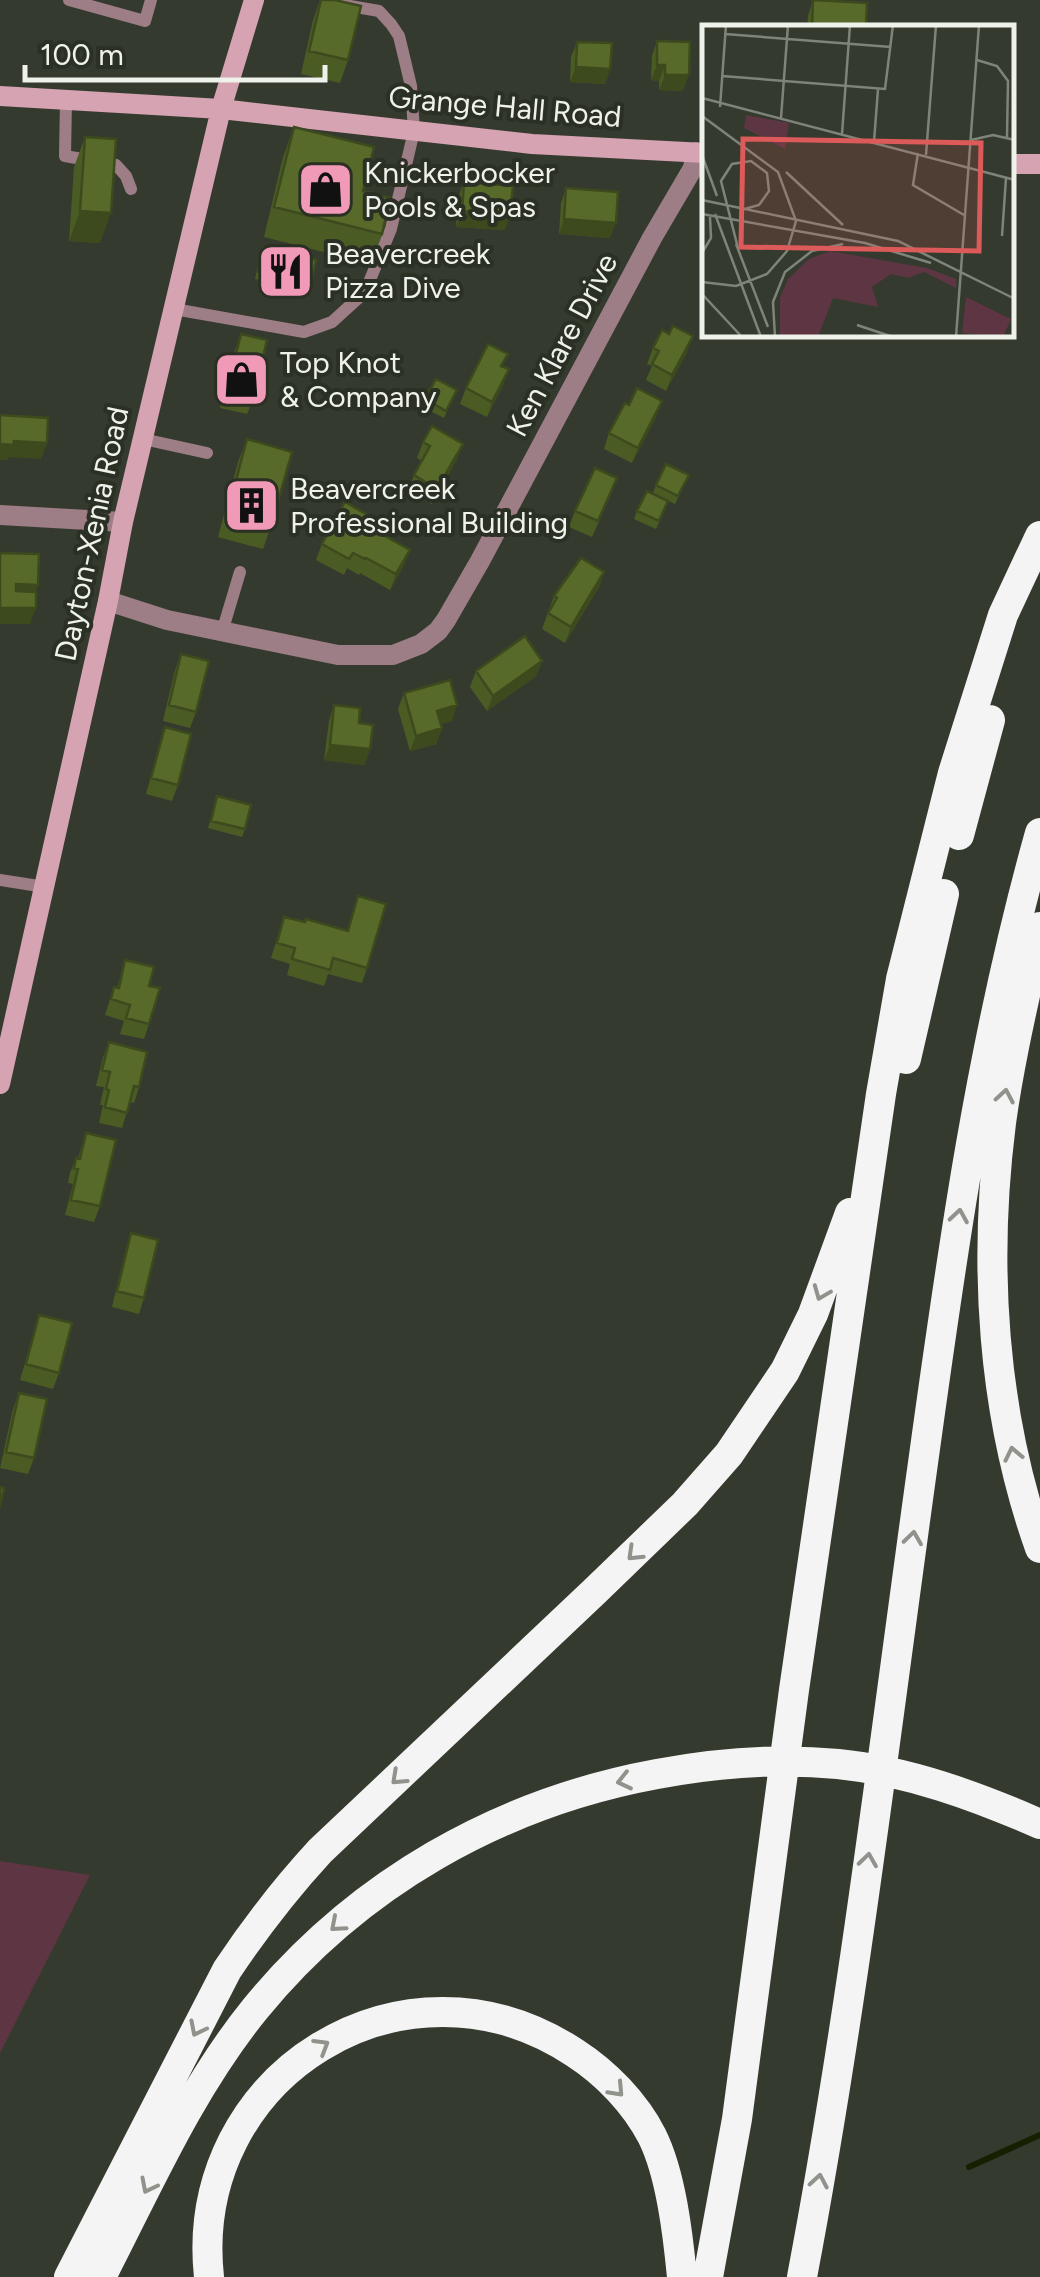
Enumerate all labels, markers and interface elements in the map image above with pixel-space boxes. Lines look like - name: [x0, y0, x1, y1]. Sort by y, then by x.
- scale bar: [25, 20, 325, 82]
- inset map: [702, 25, 1015, 338]
- text: 100 m: [40, 36, 124, 73]
- street label: Grange Hall Road: [387, 78, 623, 135]
- place label: Knickerbocker Pools & Spas: [364, 154, 555, 225]
- shop icon: Knickerbocker Pools & Spas: [295, 160, 355, 220]
- place label: Beavercreek Pizza Dive: [325, 235, 491, 306]
- restaurant icon: Beavercreek Pizza Dive: [256, 241, 316, 301]
- street label: Ken Klare Drive: [498, 247, 625, 443]
- place label: Top Knot & Company: [280, 344, 437, 415]
- shop icon: Top Knot & Company: [211, 350, 271, 410]
- street label: Dayton-Xenia Road: [46, 403, 137, 664]
- place label: Beavercreek Professional Building: [290, 470, 568, 541]
- building icon: Beavercreek Professional Building: [221, 476, 281, 536]
- one-way arrow: [994, 1088, 1015, 1104]
- one-way arrow: [948, 1208, 969, 1224]
- one-way arrow: [813, 1283, 833, 1300]
- one-way arrow: [1004, 1446, 1025, 1463]
- one-way arrow: [901, 1529, 922, 1546]
- one-way arrow: [627, 1542, 645, 1560]
- one-way arrow: [391, 1766, 409, 1784]
- one-way arrow: [616, 1769, 633, 1790]
- one-way arrow: [856, 1851, 877, 1868]
- one-way arrow: [330, 1913, 349, 1931]
- one-way arrow: [190, 2019, 209, 2037]
- one-way arrow: [311, 2039, 329, 2058]
- one-way arrow: [606, 2078, 624, 2097]
- one-way arrow: [808, 2173, 829, 2189]
- one-way arrow: [141, 2175, 160, 2193]

